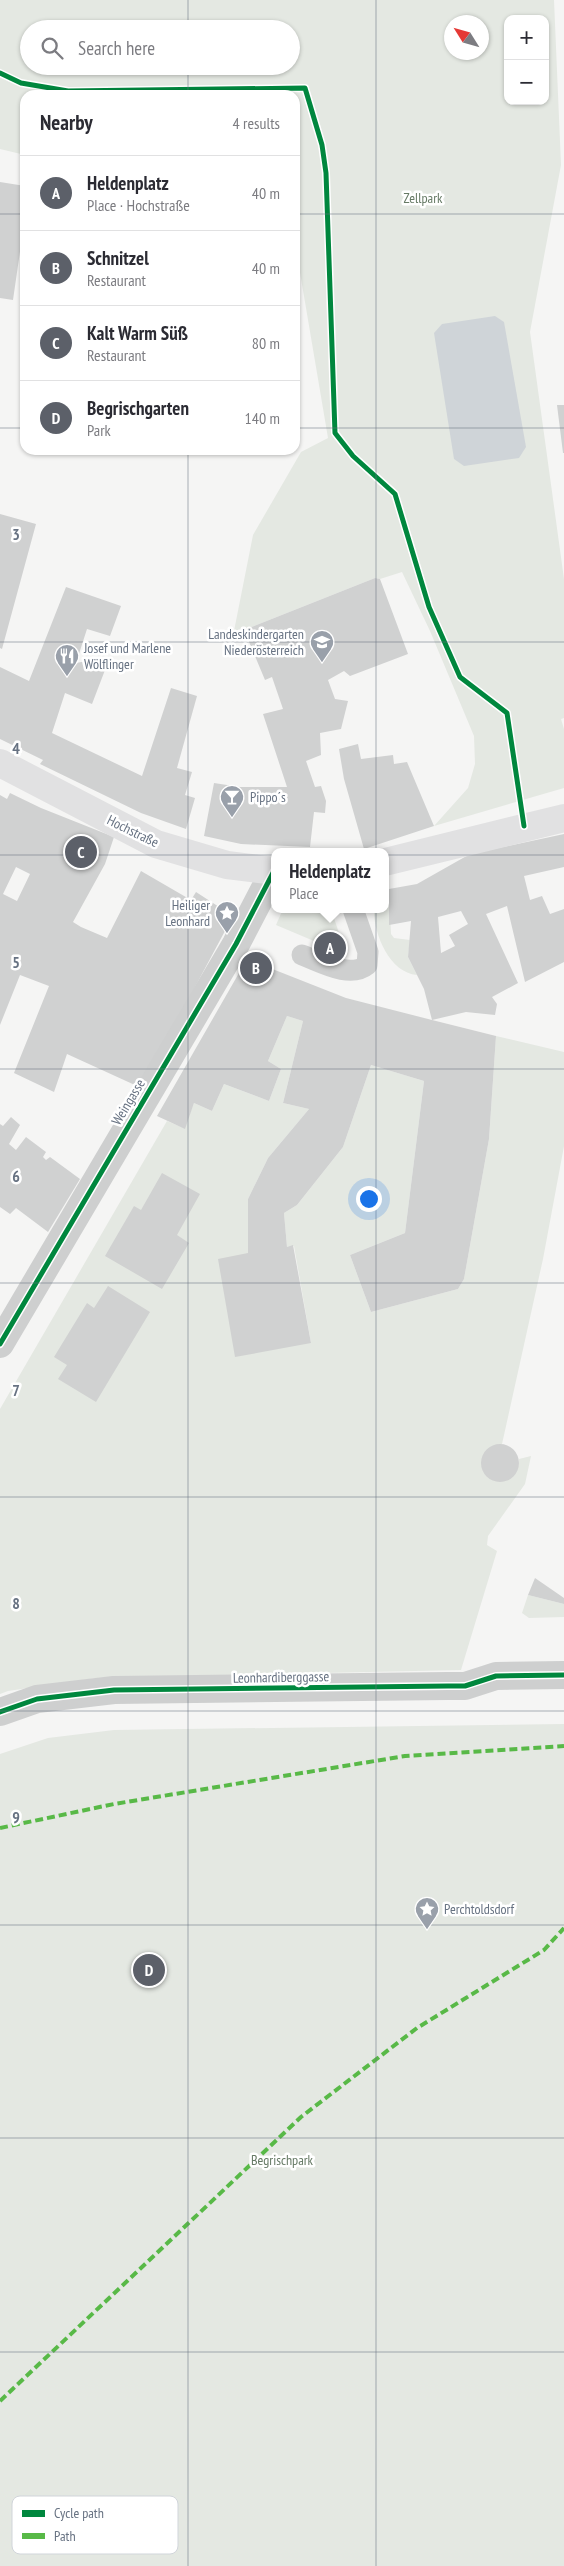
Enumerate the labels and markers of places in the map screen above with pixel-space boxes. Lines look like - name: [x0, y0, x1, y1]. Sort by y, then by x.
- place label: Landeskindergarten Niederösterreich: [208, 625, 304, 659]
- school or university icon: Landeskindergarten Niederösterreich: [309, 629, 335, 663]
- place label: Josef und Marlene Wölflinger: [83, 639, 171, 673]
- restaurant icon: Josef und Marlene Wölflinger: [54, 643, 80, 677]
- bar icon: Pippo´s: [219, 784, 245, 818]
- place label: Pippo´s: [250, 788, 286, 806]
- pin: C: [65, 833, 97, 871]
- place label: Heiliger Leonhard: [165, 896, 210, 930]
- place icon: Heiliger Leonhard: [214, 900, 240, 934]
- pin: A: [314, 929, 346, 967]
- pin: B: [240, 949, 272, 987]
- place icon: Perchtoldsdorf: [414, 1896, 440, 1930]
- place label: Perchtoldsdorf: [444, 1900, 514, 1918]
- pin: D: [133, 1951, 165, 1989]

